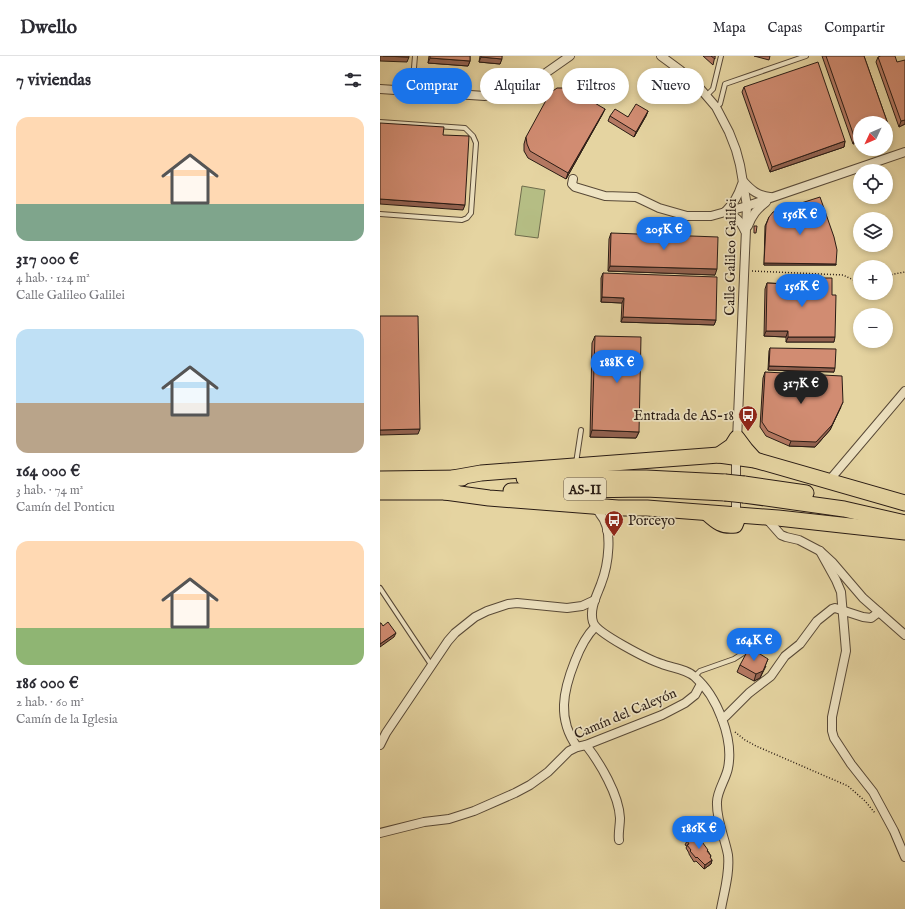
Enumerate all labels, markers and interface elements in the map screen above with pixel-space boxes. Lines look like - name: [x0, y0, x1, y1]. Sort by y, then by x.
- text: Dwello: [20, 16, 77, 40]
- text: Mapa: [713, 19, 746, 37]
- text: Capas: [768, 19, 802, 37]
- text: Compartir: [824, 19, 885, 37]
- chip: Comprar: [392, 68, 472, 104]
- chip: Alquilar: [480, 68, 554, 104]
- chip: Filtros: [562, 68, 629, 104]
- chip: Nuevo: [637, 68, 704, 104]
- icon: filters: [342, 69, 364, 91]
- text: 7 viviendas: [16, 70, 91, 91]
- north arrow: [853, 116, 893, 156]
- map controls: [853, 116, 893, 348]
- icon: home: [154, 143, 226, 215]
- button: locate: [853, 164, 893, 204]
- street label: Calle Galileo Galilei: [721, 198, 741, 316]
- pin: 156K €: [767, 202, 833, 236]
- text: 156K €: [783, 206, 817, 223]
- button: layers: [853, 212, 893, 252]
- pin: 205K €: [631, 217, 697, 251]
- text: 205K €: [645, 221, 683, 238]
- text: 317 000 €: [16, 249, 79, 270]
- button: +: [853, 260, 893, 300]
- text: 4 hab. · 124 m²: [16, 270, 90, 287]
- pin: 156K €: [769, 274, 835, 308]
- text: 156K €: [785, 278, 819, 295]
- text: Calle Galileo Galilei: [16, 287, 125, 304]
- button: −: [853, 308, 893, 348]
- pin: 188K €: [584, 350, 650, 384]
- text: 188K €: [600, 354, 634, 371]
- icon: home: [154, 355, 226, 427]
- pin: 317K €: [768, 371, 834, 405]
- text: 317K €: [783, 375, 819, 392]
- bus stop icon: Entrada de AS-18: [737, 404, 759, 432]
- place label: Entrada de AS-18: [634, 407, 734, 425]
- text: 164 000 €: [16, 461, 80, 482]
- road number: AS-II: [564, 478, 606, 500]
- text: 3 hab. · 74 m²: [16, 482, 83, 499]
- text: Camín del Ponticu: [16, 499, 115, 516]
- bus stop icon: Porceyo: [603, 509, 625, 537]
- place label: Porceyo: [628, 512, 676, 530]
- icon: home: [154, 567, 226, 639]
- pin: 164K €: [721, 628, 787, 662]
- text: 164K €: [736, 632, 772, 649]
- text: 186 000 €: [16, 673, 79, 694]
- street label: Camín del Caleyón: [571, 684, 680, 744]
- text: 2 hab. · 60 m²: [16, 694, 84, 711]
- text: Camín de la Iglesia: [16, 711, 118, 728]
- pin: 186K €: [666, 816, 732, 850]
- text: 186K €: [681, 820, 717, 837]

